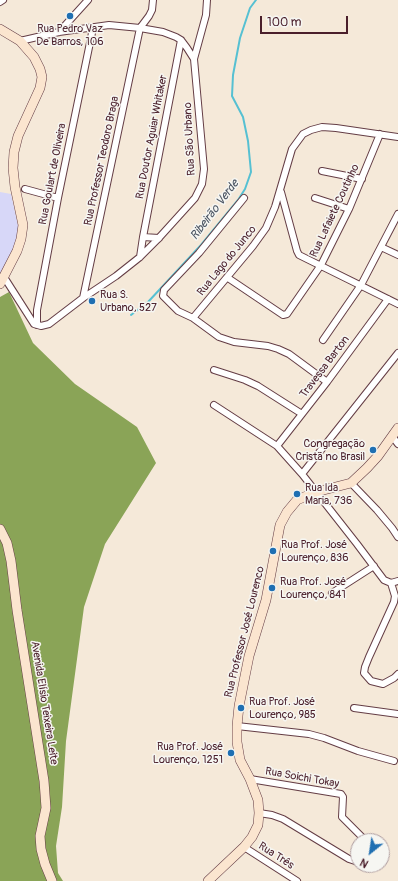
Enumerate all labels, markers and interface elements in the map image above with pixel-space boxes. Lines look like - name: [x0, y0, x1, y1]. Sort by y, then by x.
- scale bar: [262, 8, 350, 34]
- marker: Rua Pedro Vaz De Barros, 106: [65, 11, 75, 21]
- text: 100 m: [267, 15, 301, 30]
- place label: Rua Pedro Vaz De Barros, 106: [36, 22, 104, 48]
- street label: Rua Doutor Aguiar Whitaker: [133, 74, 171, 200]
- street label: Rua Professor Teodoro Braga: [82, 95, 122, 227]
- street label: Rua São Urbano: [181, 102, 199, 176]
- street label: Rua Goulart de Oliveira: [37, 122, 69, 226]
- street label: Rua Lafaiete Coutinho: [308, 162, 362, 260]
- water label: Ribeirão Verde: [188, 177, 242, 243]
- street label: Rua Lago do Junco: [195, 223, 259, 299]
- place label: Rua S. Urbano, 527: [100, 288, 157, 314]
- marker: Rua S. Urbano, 527: [87, 296, 97, 306]
- street label: Travessa Barton: [297, 333, 353, 401]
- place label: Congregação Cristã no Brasil: [295, 437, 365, 463]
- marker: Congregação Cristã no Brasil: [368, 445, 378, 455]
- place label: Rua Ida Maria, 736: [305, 481, 352, 507]
- marker: Rua Ida Maria, 736: [292, 489, 302, 499]
- place label: Rua Prof. José Lourenço, 836: [281, 538, 349, 564]
- marker: Rua Prof. José Lourenço, 836: [268, 546, 278, 556]
- street label: Rua Professor José Lourenco: [222, 565, 268, 699]
- place label: Rua Prof. José Lourenço, 841: [280, 575, 346, 601]
- marker: Rua Prof. José Lourenço, 841: [267, 583, 277, 593]
- street label: Avenida Elísio Teixeira Leite: [28, 640, 60, 766]
- place label: Rua Prof. José Lourenço, 985: [249, 695, 316, 721]
- marker: Rua Prof. José Lourenço, 985: [236, 703, 246, 713]
- place label: Rua Prof. José Lourenço, 1251: [153, 740, 223, 766]
- marker: Rua Prof. José Lourenço, 1251: [226, 748, 236, 758]
- street label: Rua Soichi Tokay: [264, 765, 340, 791]
- north arrow: [350, 833, 390, 873]
- street label: Rua Três: [256, 840, 296, 872]
- text: N: [358, 855, 371, 870]

